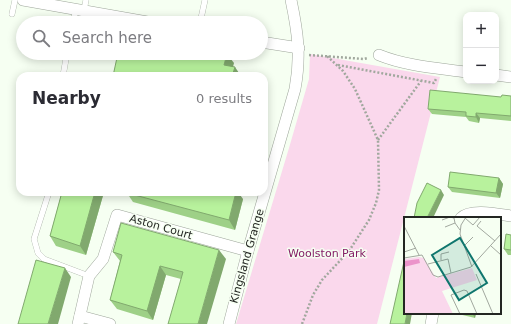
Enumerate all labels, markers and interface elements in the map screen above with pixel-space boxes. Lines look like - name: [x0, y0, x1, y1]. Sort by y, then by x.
- map controls: [463, 12, 499, 84]
- button: +: [463, 12, 499, 48]
- search box: [16, 16, 268, 60]
- icon: search: [30, 27, 52, 49]
- text: Search here: [62, 29, 152, 47]
- button: −: [463, 48, 499, 84]
- text: Nearby: [32, 88, 101, 108]
- text: 0 results: [196, 91, 252, 106]
- street label: Kingsland Grange: [227, 207, 267, 305]
- street label: Aston Court: [128, 212, 195, 242]
- inset map: [404, 217, 501, 314]
- park label: Woolston Park: [288, 247, 367, 260]

